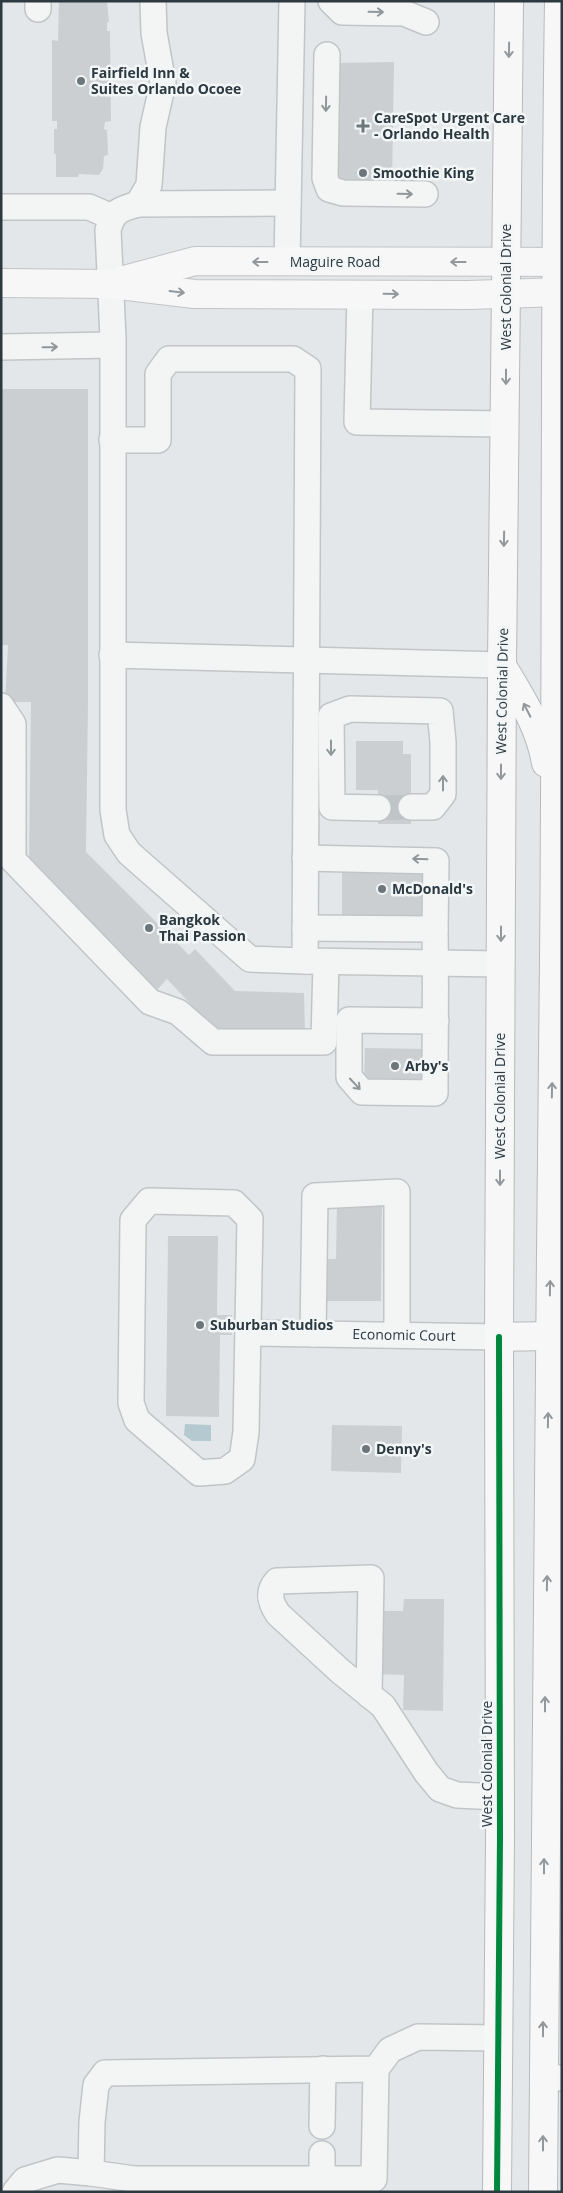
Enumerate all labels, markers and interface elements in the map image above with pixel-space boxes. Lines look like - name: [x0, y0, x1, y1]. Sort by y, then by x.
- one-way arrow: [367, 7, 383, 17]
- one-way arrow: [504, 42, 514, 58]
- place label: Fairfield Inn & Suites Orlando Ocoee: [91, 63, 241, 98]
- marker: Fairfield Inn & Suites Orlando Ocoee: [75, 75, 87, 87]
- one-way arrow: [321, 96, 331, 112]
- place label: CareSpot Urgent Care - Orlando Health: [374, 108, 525, 143]
- marker: CareSpot Urgent Care - Orlando Health: [356, 119, 370, 133]
- place label: Smoothie King: [373, 163, 474, 182]
- marker: Smoothie King: [357, 167, 369, 179]
- one-way arrow: [397, 189, 413, 199]
- street label: West Colonial Drive: [496, 224, 515, 350]
- street label: Maguire Road: [290, 252, 380, 271]
- one-way arrow: [252, 257, 268, 267]
- one-way arrow: [450, 257, 466, 267]
- one-way arrow: [168, 287, 184, 297]
- one-way arrow: [383, 289, 399, 299]
- one-way arrow: [42, 342, 58, 351]
- one-way arrow: [501, 368, 511, 384]
- one-way arrow: [499, 530, 509, 547]
- street label: West Colonial Drive: [491, 627, 512, 754]
- one-way arrow: [522, 702, 532, 717]
- one-way arrow: [327, 740, 336, 756]
- one-way arrow: [496, 763, 506, 779]
- one-way arrow: [438, 776, 448, 792]
- one-way arrow: [413, 855, 429, 864]
- place label: McDonald's: [392, 879, 473, 898]
- marker: McDonald's: [376, 883, 388, 895]
- place label: Bangkok Thai Passion: [159, 910, 246, 945]
- marker: Bangkok Thai Passion: [143, 922, 155, 934]
- one-way arrow: [496, 926, 506, 942]
- street label: West Colonial Drive: [490, 1033, 509, 1159]
- place label: Arby's: [405, 1056, 449, 1075]
- marker: Arby's: [389, 1060, 401, 1072]
- one-way arrow: [349, 1078, 361, 1090]
- one-way arrow: [547, 1082, 557, 1098]
- one-way arrow: [495, 1169, 505, 1185]
- one-way arrow: [545, 1280, 555, 1296]
- place label: Suburban Studios: [210, 1315, 333, 1334]
- marker: Suburban Studios: [194, 1319, 206, 1331]
- street label: Economic Court: [352, 1324, 456, 1345]
- one-way arrow: [544, 1413, 553, 1429]
- place label: Denny's: [376, 1439, 432, 1458]
- marker: Denny's: [360, 1443, 372, 1455]
- one-way arrow: [542, 1575, 551, 1591]
- one-way arrow: [540, 1696, 550, 1712]
- street label: West Colonial Drive: [477, 1701, 496, 1827]
- one-way arrow: [539, 1858, 549, 1874]
- one-way arrow: [539, 2021, 548, 2037]
- one-way arrow: [538, 2135, 548, 2152]

